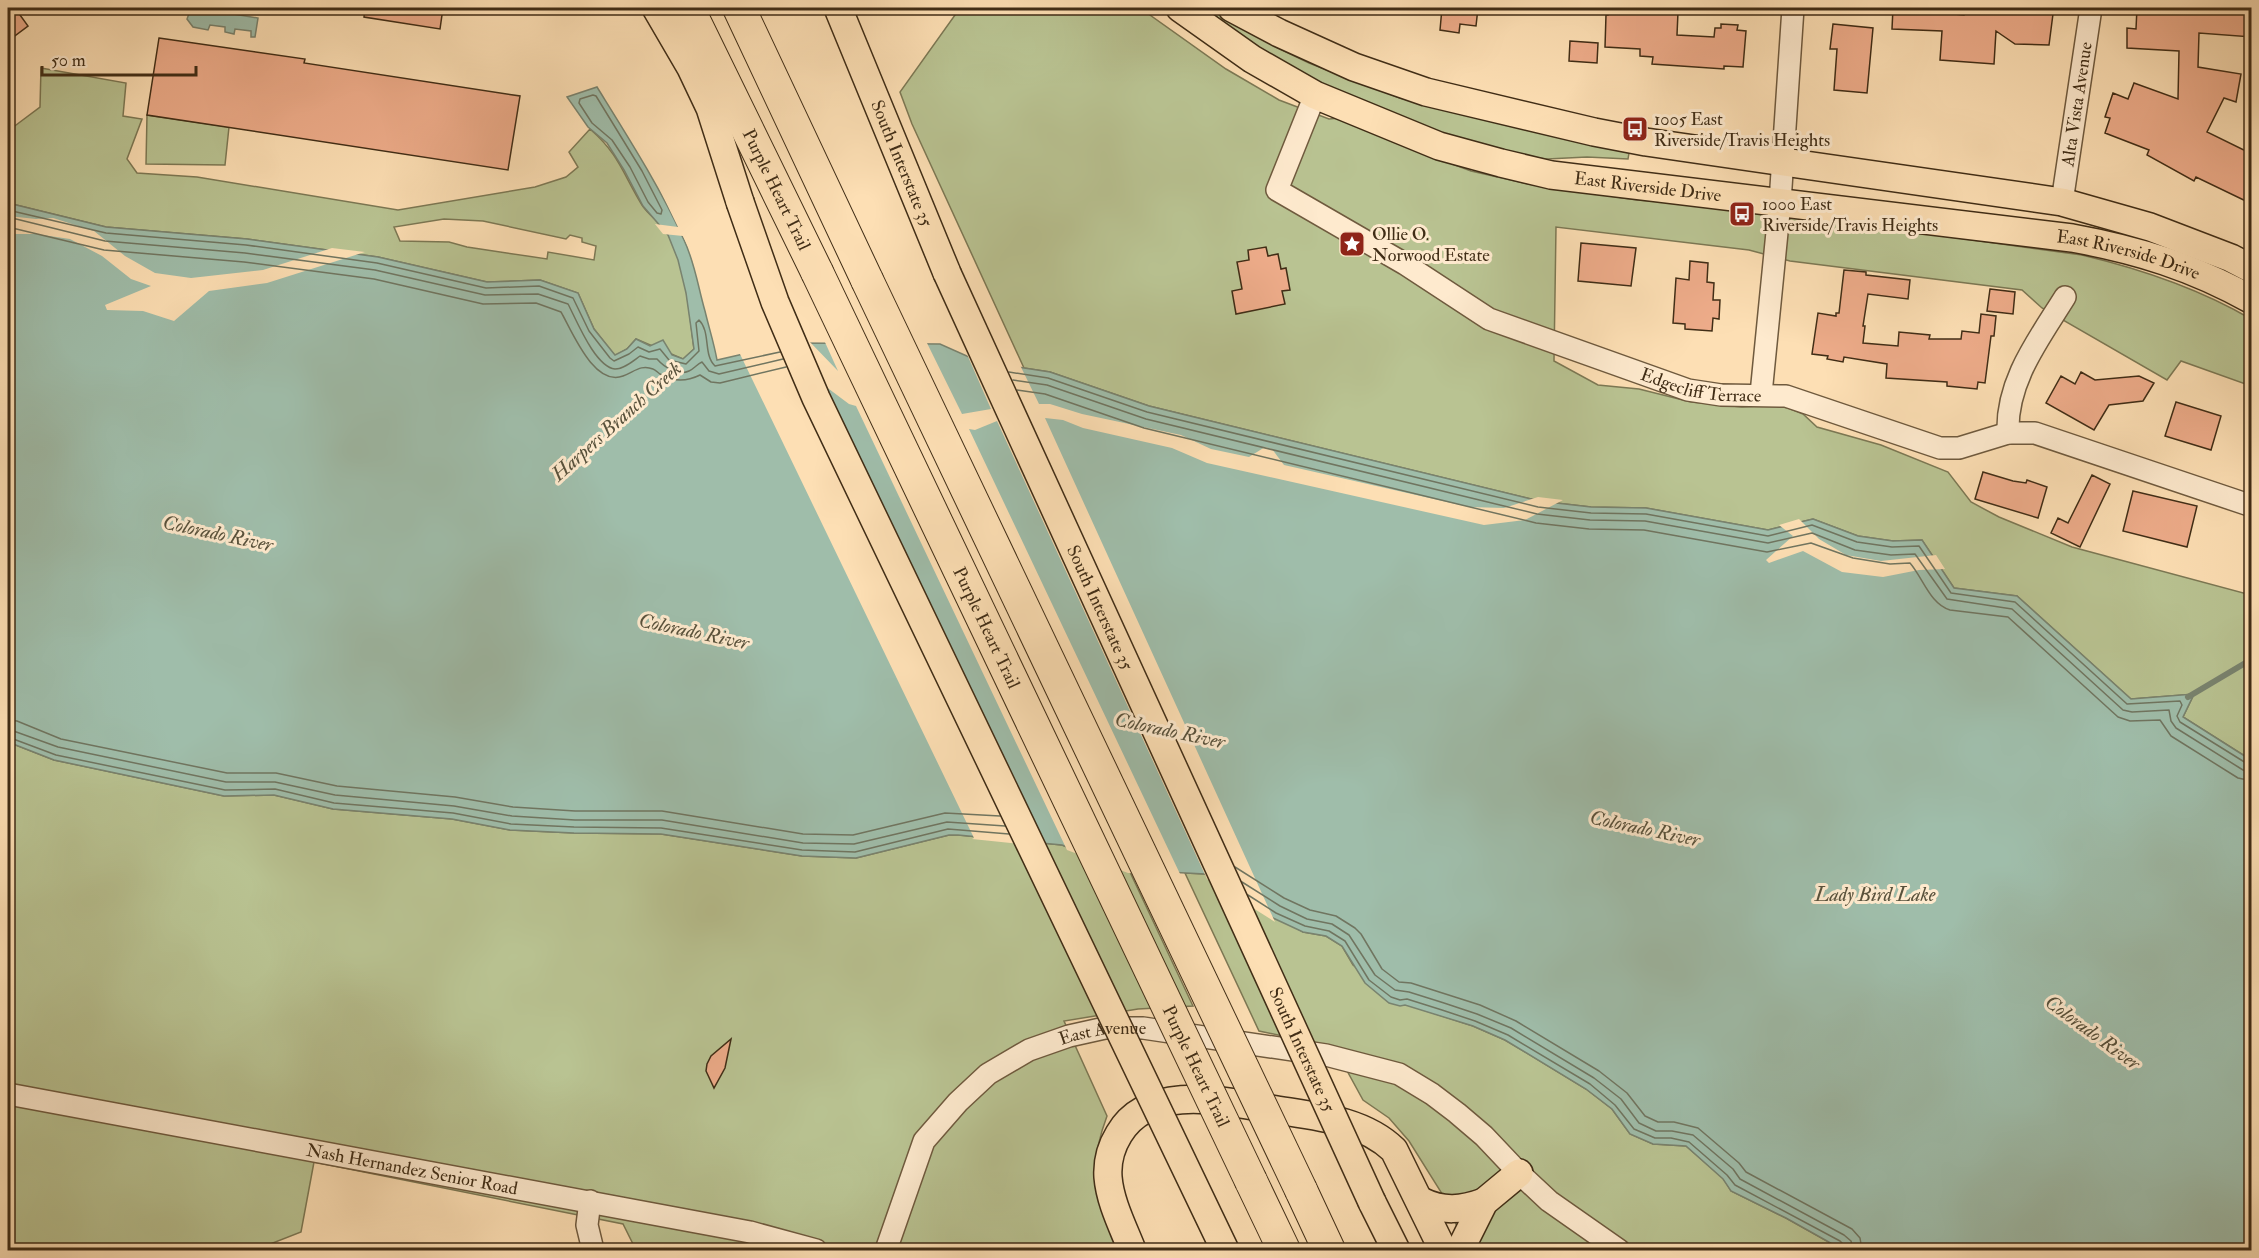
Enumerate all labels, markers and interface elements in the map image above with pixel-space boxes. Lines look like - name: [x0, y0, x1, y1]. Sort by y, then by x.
- scale bar: [42, 39, 196, 77]
- street label: Alta Vista Avenue: [2056, 40, 2098, 169]
- text: 50 m: [51, 49, 86, 72]
- street label: South Interstate 35: [865, 97, 938, 230]
- place label: 1005 East Riverside/Travis Heights: [1654, 108, 1830, 152]
- bus stop icon: 1005 East Riverside/Travis Heights: [1620, 114, 1650, 144]
- street label: Purple Heart Trail: [737, 125, 816, 255]
- street label: East Riverside Drive: [1573, 167, 1723, 208]
- place label: 1000 East Riverside/Travis Heights: [1762, 193, 1938, 237]
- bus stop icon: 1000 East Riverside/Travis Heights: [1727, 199, 1757, 229]
- place label: Ollie O. Norwood Estate: [1372, 223, 1490, 267]
- street label: East Riverside Drive: [2055, 225, 2204, 285]
- place icon: Ollie O. Norwood Estate: [1337, 229, 1367, 259]
- water label: Harpers Branch Creek: [545, 356, 687, 487]
- street label: Edgecliff Terrace: [1637, 363, 1762, 408]
- water label: Colorado River: [161, 510, 277, 558]
- street label: South Interstate 35: [1061, 542, 1138, 674]
- street label: Purple Heart Trail: [947, 563, 1025, 693]
- water label: Colorado River: [637, 608, 753, 656]
- water label: Colorado River: [1113, 707, 1229, 755]
- water label: Colorado River: [1588, 805, 1704, 853]
- water label: Lady Bird Lake: [1814, 882, 1936, 907]
- street label: South Interstate 35: [1263, 984, 1340, 1116]
- water label: Colorado River: [2040, 989, 2147, 1076]
- street label: Purple Heart Trail: [1157, 1002, 1235, 1131]
- street label: East Avenue: [1056, 1017, 1147, 1051]
- street label: Nash Hernandez Senior Road: [304, 1139, 520, 1201]

